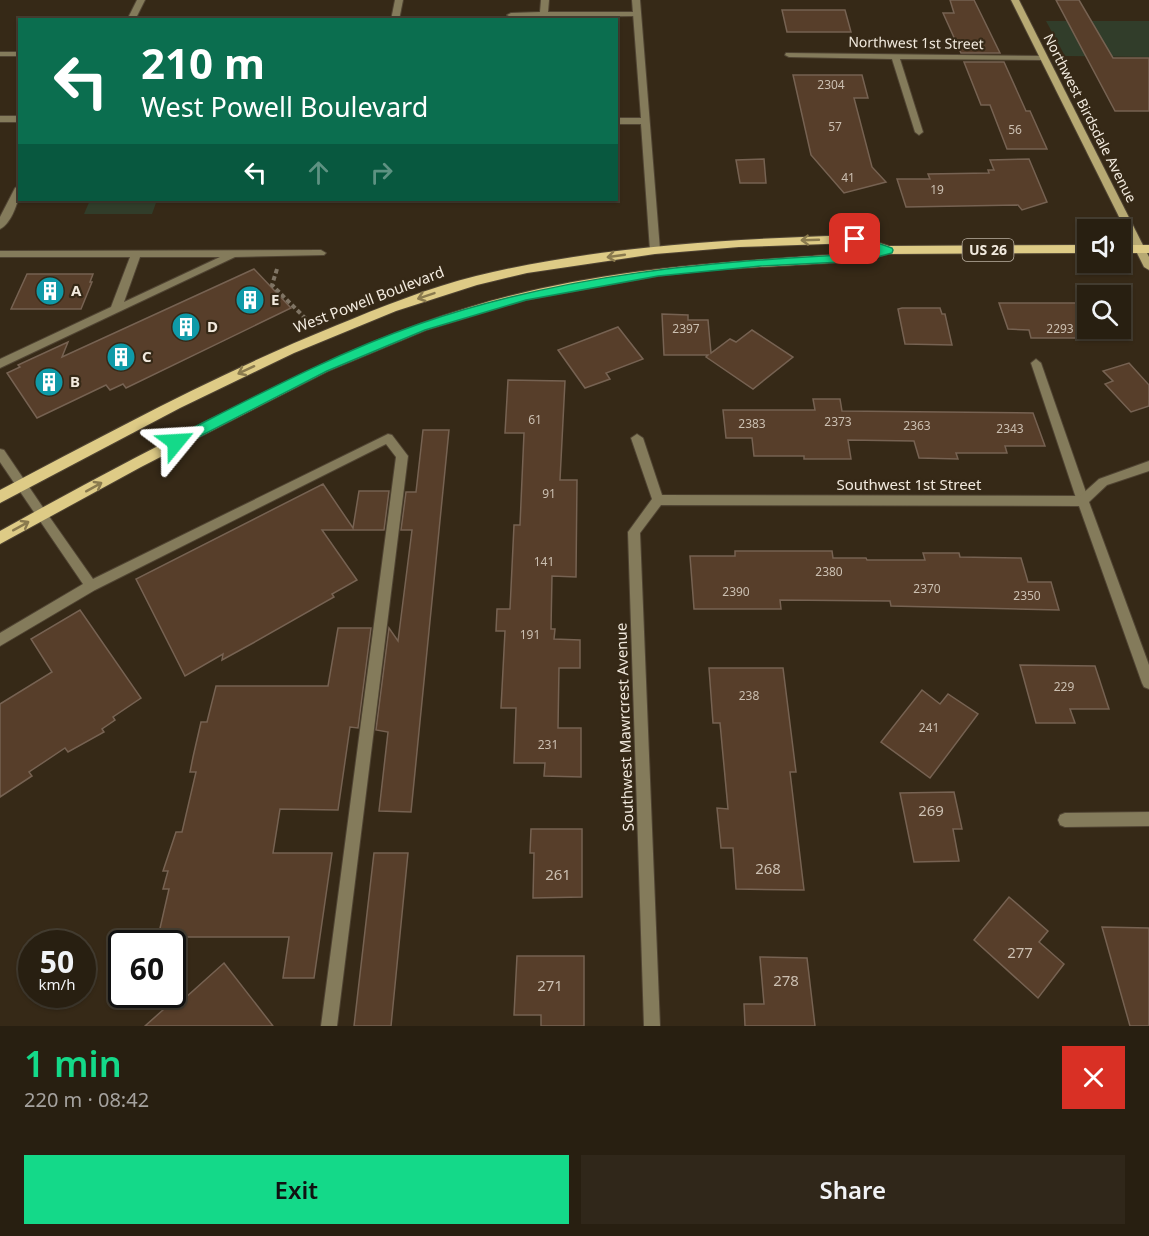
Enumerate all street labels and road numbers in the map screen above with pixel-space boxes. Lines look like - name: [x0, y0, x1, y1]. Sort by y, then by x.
- street label: Northwest Birdsdale Avenue: [1039, 30, 1141, 206]
- street label: Northwest 1st Street: [848, 32, 984, 53]
- road number: US 26: [962, 239, 1014, 261]
- street label: West Powell Boulevard: [291, 261, 447, 337]
- street label: Southwest 1st Street: [837, 474, 982, 494]
- street label: Southwest Mawrcrest Avenue: [610, 623, 638, 832]

